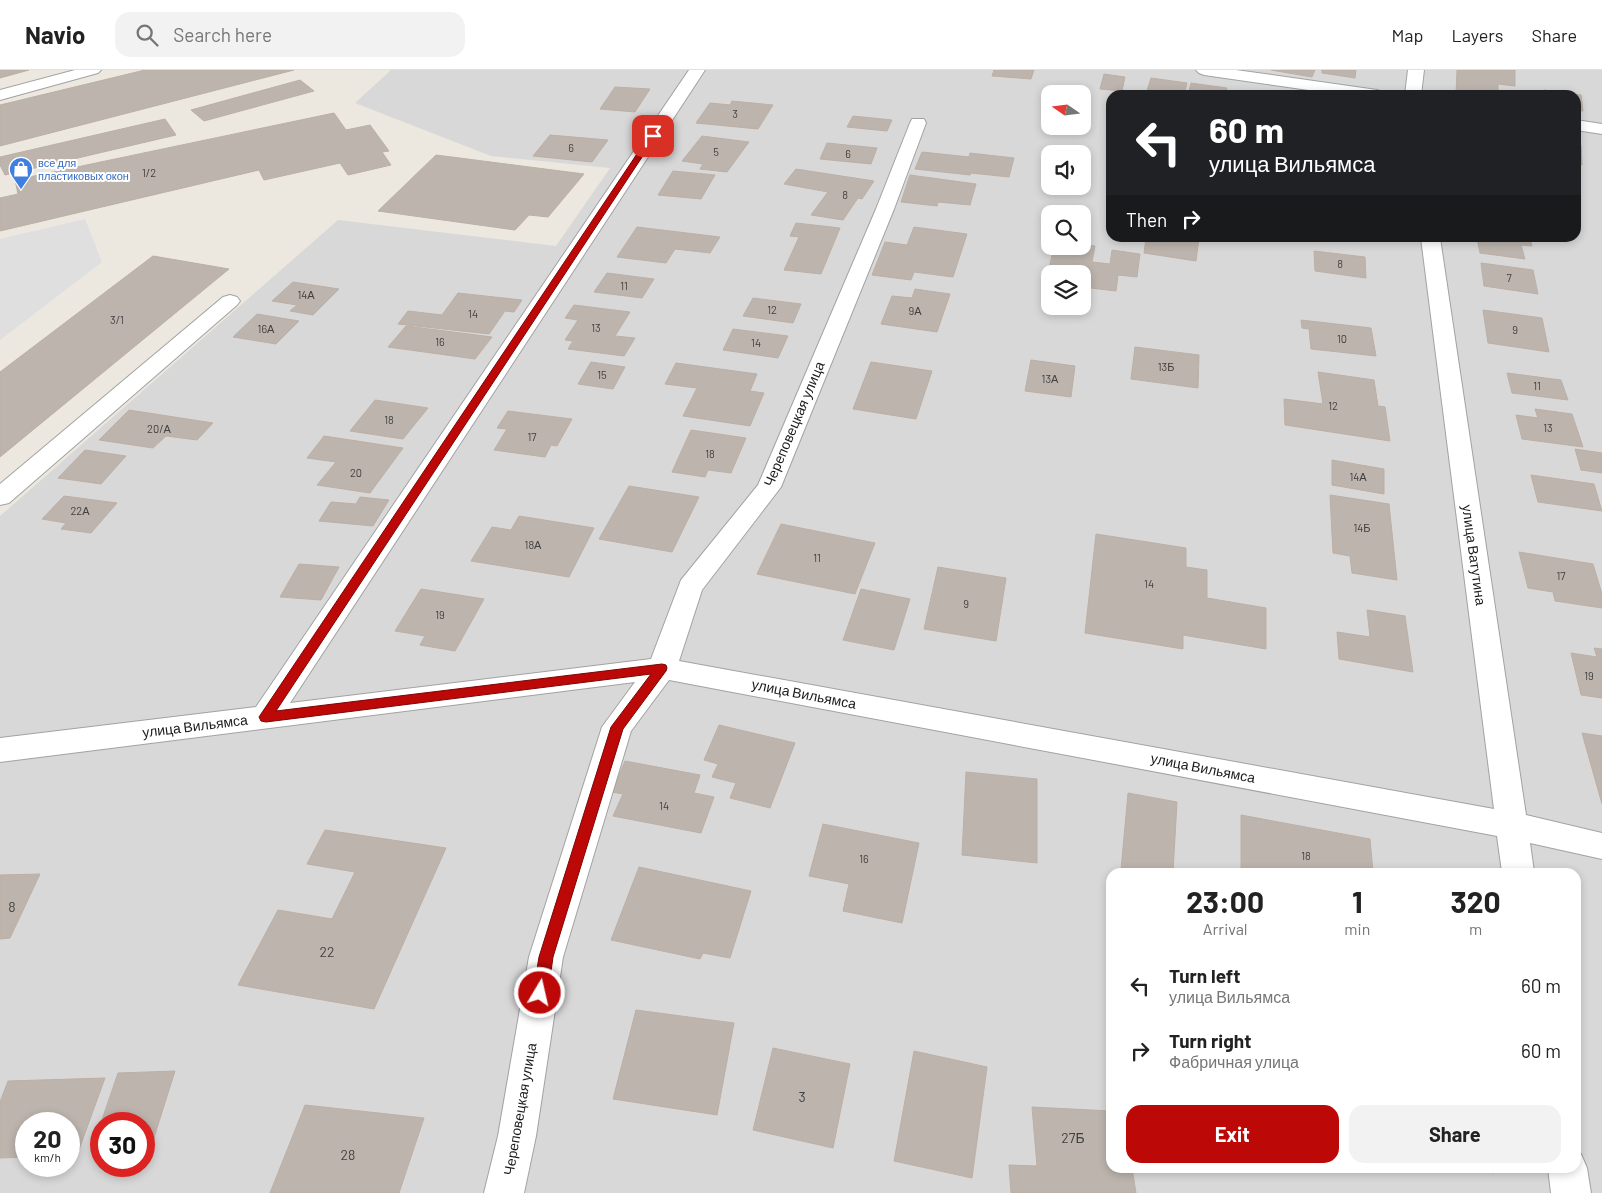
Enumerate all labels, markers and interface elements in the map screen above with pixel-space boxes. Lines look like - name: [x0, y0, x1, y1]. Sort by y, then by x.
- search box: [115, 12, 465, 57]
- text: Navio: [25, 20, 85, 49]
- icon: search: [133, 21, 161, 49]
- text: Search here: [173, 23, 272, 46]
- text: Map: [1391, 24, 1423, 46]
- text: Layers: [1451, 24, 1504, 46]
- text: Share: [1532, 24, 1577, 46]
- north arrow: [1041, 85, 1091, 135]
- map controls: [1041, 85, 1091, 315]
- house number: 3: [732, 107, 738, 120]
- text: 60 m: [1209, 108, 1284, 150]
- icon: left: [1126, 110, 1191, 175]
- pin: [632, 115, 674, 157]
- icon: arrive: [639, 122, 667, 150]
- house number: 6: [568, 141, 574, 154]
- house number: 5: [713, 145, 719, 158]
- button: sound: [1041, 145, 1091, 195]
- house number: 6: [845, 147, 851, 160]
- text: улица Вильямса: [1209, 150, 1375, 176]
- shop icon: все для пластиковых окон: [8, 156, 34, 190]
- place label: все для пластиковых окон: [38, 156, 129, 182]
- house number: 1/2: [142, 166, 156, 179]
- house number: 8: [842, 188, 848, 201]
- button: search: [1041, 205, 1091, 255]
- icon: right: [1177, 205, 1205, 233]
- text: Then: [1126, 208, 1167, 231]
- house number: 8: [1337, 257, 1343, 270]
- button: layers: [1041, 265, 1091, 315]
- house number: 7: [1506, 271, 1512, 284]
- house number: 11: [620, 279, 628, 292]
- house number: 14А: [297, 288, 315, 301]
- house number: 12: [767, 303, 777, 316]
- house number: 9А: [908, 304, 922, 317]
- house number: 14: [468, 307, 478, 320]
- house number: 3/1: [110, 313, 124, 326]
- house number: 13: [591, 321, 601, 334]
- house number: 16А: [258, 322, 275, 335]
- house number: 9: [1512, 323, 1518, 336]
- house number: 10: [1337, 332, 1347, 345]
- house number: 16: [435, 335, 445, 348]
- house number: 14: [751, 336, 761, 349]
- street label: Череповецкая улица: [759, 359, 828, 489]
- house number: 13Б: [1158, 360, 1174, 373]
- house number: 15: [597, 368, 607, 381]
- house number: 13А: [1042, 372, 1059, 385]
- house number: 11: [1533, 379, 1541, 392]
- house number: 12: [1328, 399, 1338, 412]
- house number: 18: [384, 413, 394, 426]
- house number: 13: [1543, 421, 1553, 434]
- house number: 20/А: [147, 422, 172, 435]
- house number: 17: [527, 430, 537, 443]
- house number: 18: [705, 447, 715, 460]
- house number: 20: [350, 466, 362, 479]
- house number: 14А: [1349, 470, 1367, 483]
- house number: 22А: [70, 504, 90, 517]
- street label: улица Ватутина: [1459, 504, 1490, 607]
- house number: 14Б: [1353, 521, 1371, 534]
- house number: 18А: [525, 538, 542, 551]
- house number: 11: [813, 551, 821, 564]
- house number: 17: [1556, 569, 1566, 582]
- house number: 14: [1144, 577, 1154, 590]
- house number: 9: [963, 597, 969, 610]
- house number: 19: [435, 608, 445, 621]
- house number: 19: [1584, 669, 1594, 682]
- street label: улица Вильямса: [750, 675, 858, 712]
- street label: улица Вильямса: [141, 711, 249, 740]
- street label: улица Вильямса: [1149, 749, 1257, 786]
- house number: 14: [659, 799, 669, 812]
- house number: 18: [1301, 849, 1311, 862]
- house number: 16: [859, 852, 869, 865]
- text: 23:00: [1186, 883, 1264, 919]
- text: 1: [1352, 883, 1363, 919]
- text: 320: [1451, 883, 1501, 919]
- house number: 8: [8, 898, 16, 915]
- text: Arrival: [1203, 919, 1248, 938]
- text: min: [1344, 919, 1370, 938]
- text: m: [1469, 919, 1482, 938]
- house number: 22: [319, 943, 335, 960]
- text: Turn left: [1169, 964, 1240, 987]
- position arrow: [513, 966, 565, 1018]
- icon: left: [1126, 972, 1154, 1000]
- text: 60 m: [1521, 974, 1561, 997]
- text: улица Вильямса: [1169, 987, 1290, 1006]
- text: Turn right: [1169, 1029, 1251, 1052]
- icon: right: [1126, 1037, 1154, 1065]
- text: 60 m: [1521, 1039, 1561, 1062]
- street label: Череповецкая улица: [499, 1041, 540, 1176]
- text: Фабричная улица: [1169, 1052, 1299, 1071]
- house number: 3: [798, 1088, 806, 1105]
- button: Exit: [1126, 1105, 1339, 1163]
- button: Share: [1349, 1105, 1561, 1163]
- speed limit sign: 30: [90, 1112, 155, 1177]
- text: 20: [33, 1123, 62, 1153]
- house number: 27Б: [1061, 1129, 1085, 1146]
- house number: 28: [341, 1146, 355, 1163]
- text: km/h: [34, 1150, 61, 1164]

